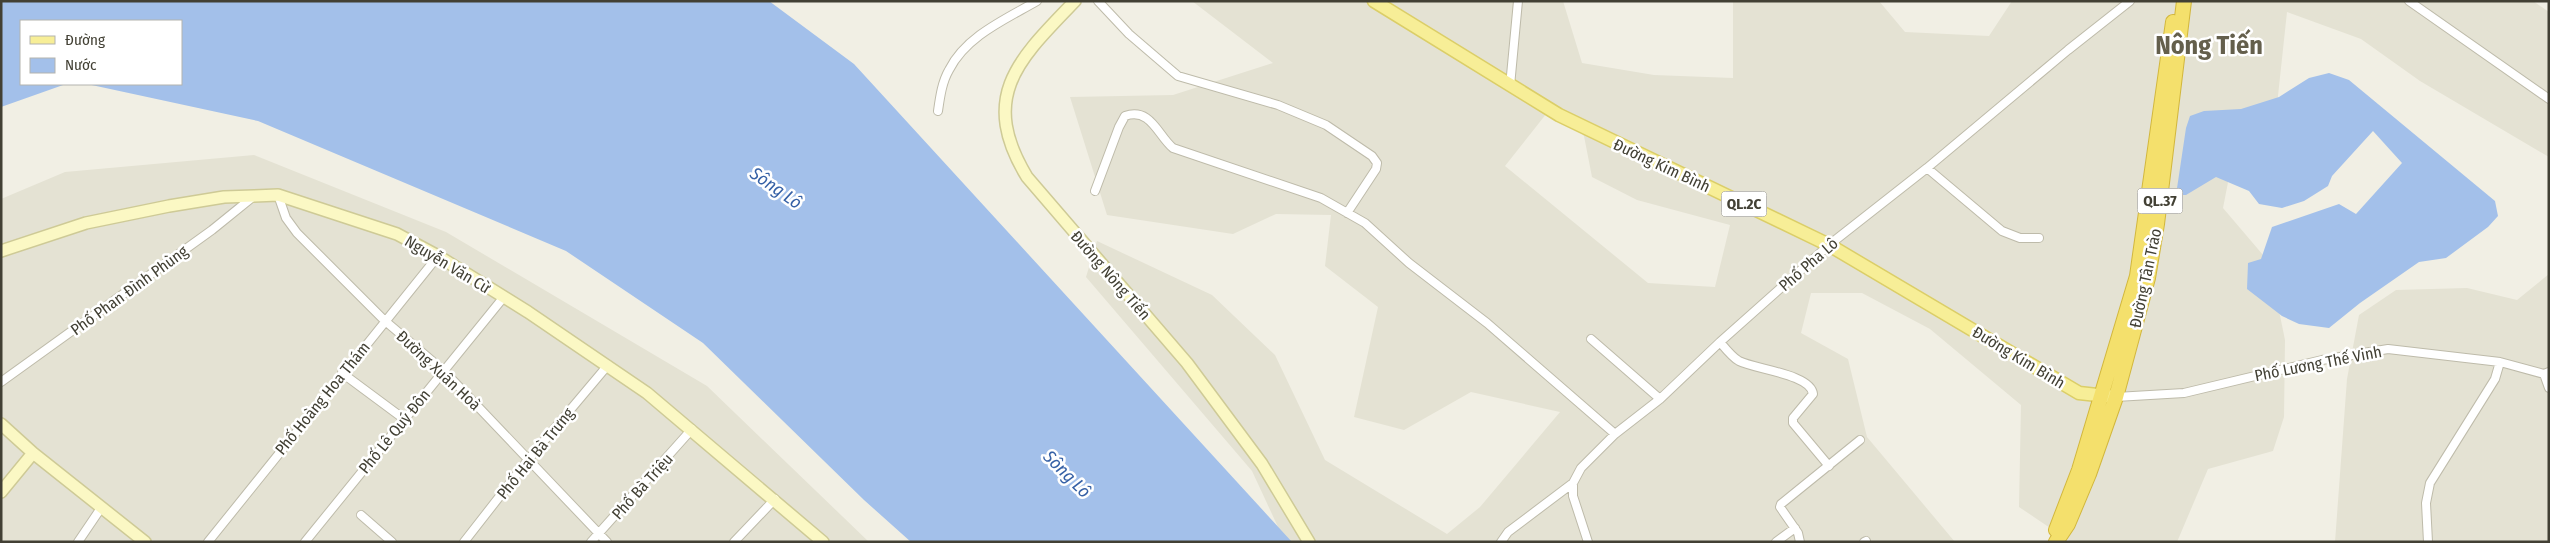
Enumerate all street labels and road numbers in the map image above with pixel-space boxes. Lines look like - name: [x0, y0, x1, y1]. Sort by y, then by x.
- street label: Đường Kim Bình: [1610, 135, 1713, 196]
- road number: QL.37: [2138, 188, 2182, 214]
- road number: QL.2C: [1722, 192, 1766, 216]
- street label: Đường Nông Tiến: [1067, 226, 1155, 324]
- street label: Đường Tân Trào: [2126, 227, 2165, 330]
- street label: Nguyễn Văn Cừ: [401, 231, 494, 298]
- street label: Phố Pha Lô: [1774, 233, 1842, 295]
- street label: Phố Phan Đình Phùng: [66, 240, 192, 339]
- street label: Đường Kim Bình: [1969, 322, 2068, 393]
- street label: Đường Xuân Hoà: [393, 326, 485, 414]
- street label: Phố Hoàng Hoa Thám: [270, 337, 374, 459]
- street label: Phố Lương Thế Vinh: [2253, 341, 2383, 385]
- street label: Phố Lê Quý Đôn: [354, 385, 434, 477]
- street label: Phố Hai Bà Trưng: [492, 403, 578, 503]
- street label: Phố Bà Triệu: [607, 449, 677, 523]

